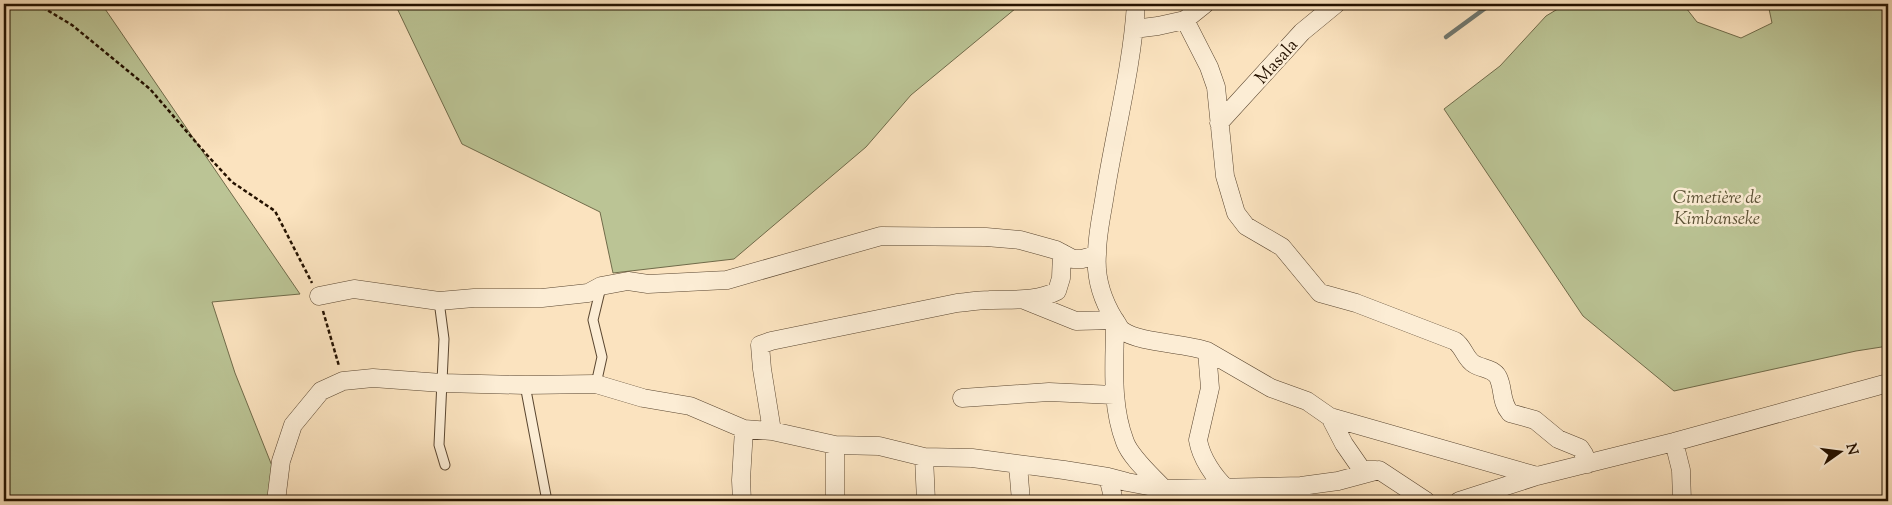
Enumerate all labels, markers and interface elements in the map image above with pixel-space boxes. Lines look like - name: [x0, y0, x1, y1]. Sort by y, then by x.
- street label: Masala: [1250, 34, 1305, 91]
- park label: Cimetière de Kimbanseke: [1673, 186, 1761, 233]
- north arrow: [1814, 428, 1864, 478]
- text: N: [1840, 441, 1862, 457]

